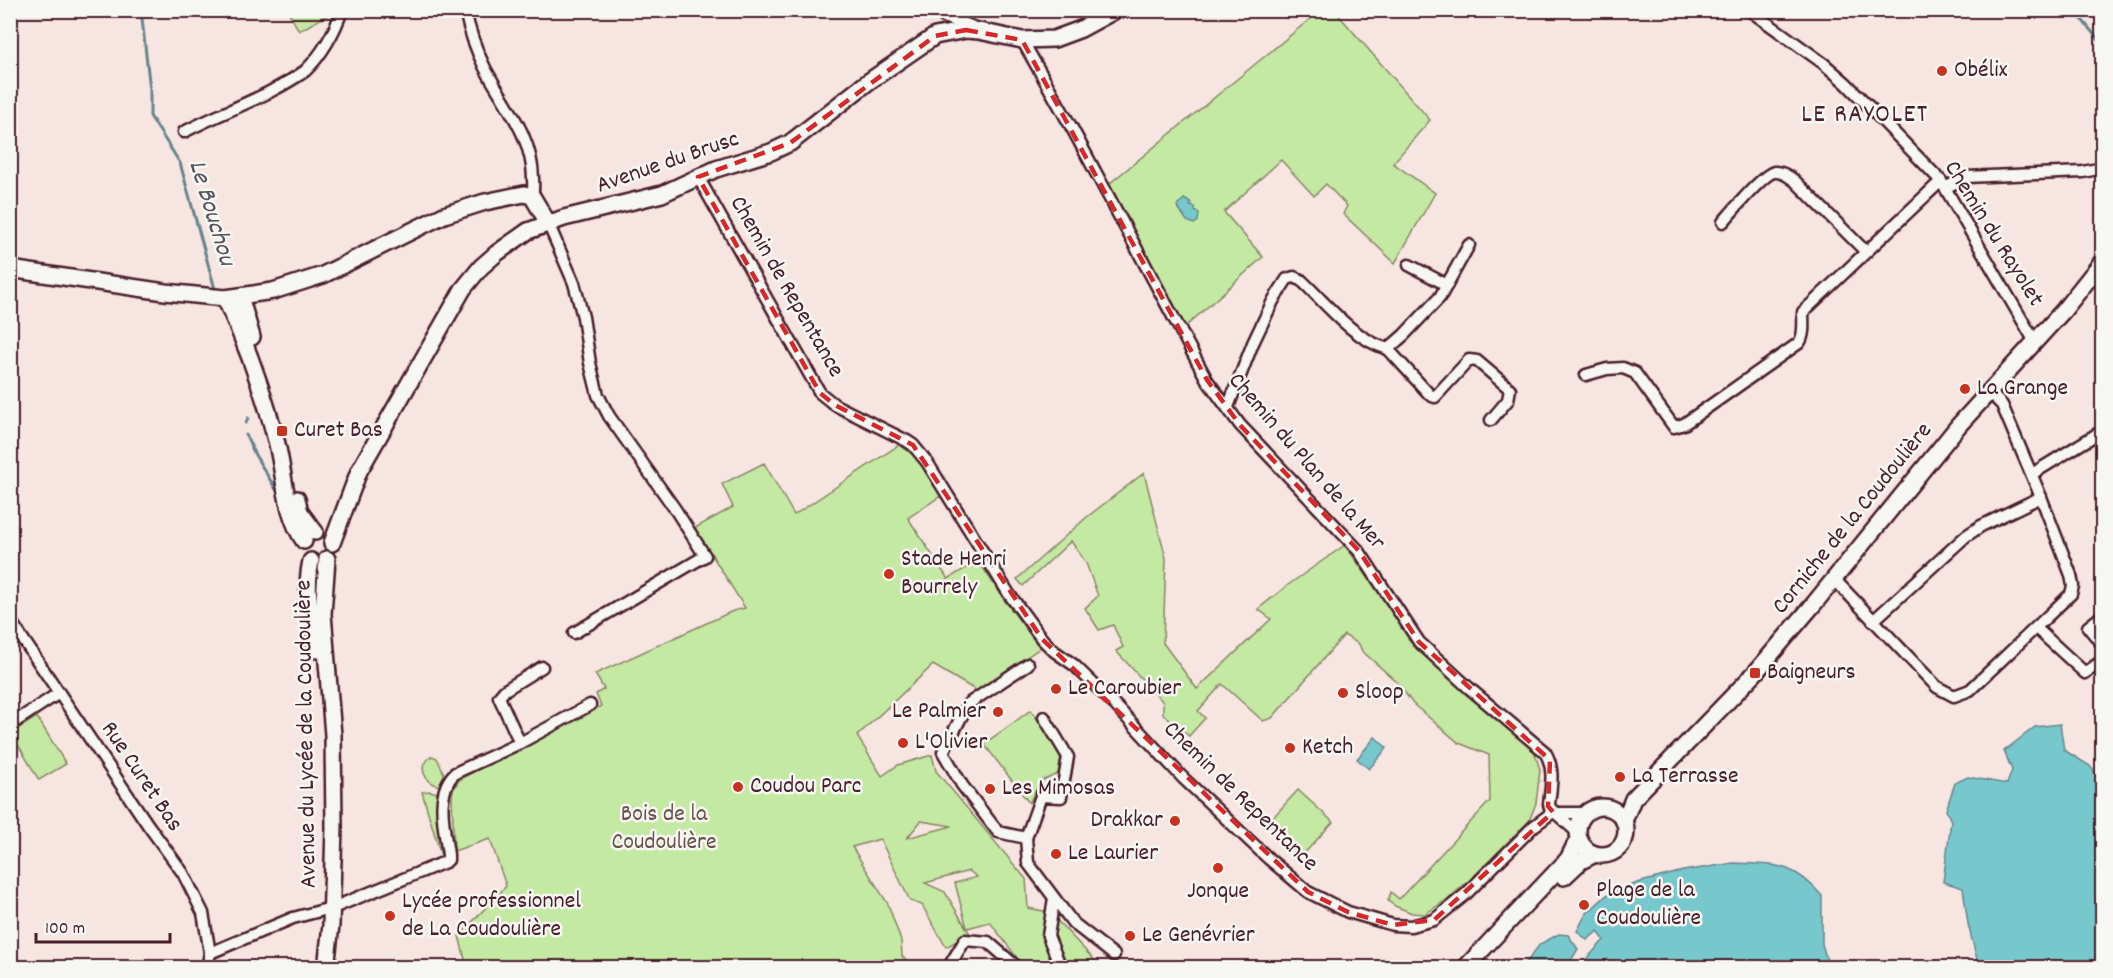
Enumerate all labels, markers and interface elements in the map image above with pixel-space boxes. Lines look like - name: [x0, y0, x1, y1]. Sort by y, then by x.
- place label: Obélix: [1954, 54, 2008, 88]
- marker: Obélix: [1935, 64, 1949, 78]
- district label: LE RAYOLET: [1801, 97, 1929, 134]
- street label: Avenue du Brusc: [592, 123, 744, 203]
- street label: Chemin du Rayolet: [1934, 154, 2052, 314]
- water label: Le Bouchou: [177, 156, 245, 272]
- street label: Chemin de Repentance: [720, 190, 852, 384]
- street label: Chemin du Plan de la Mer: [1219, 366, 1393, 558]
- place label: La Grange: [1977, 372, 2068, 406]
- marker: La Grange: [1958, 382, 1972, 396]
- place label: Curet Bas: [294, 414, 383, 448]
- street label: Corniche de la Coudoulière: [1765, 416, 1941, 622]
- marker: Curet Bas: [275, 424, 289, 438]
- place label: Stade Henri Bourrely: [901, 543, 1006, 605]
- marker: Stade Henri Bourrely: [882, 567, 896, 581]
- street label: Avenue du Lycée de la Coudoulière: [287, 579, 327, 889]
- place label: Baigneurs: [1767, 656, 1856, 690]
- marker: Baigneurs: [1748, 666, 1762, 680]
- place label: Le Caroubier: [1068, 672, 1181, 706]
- place label: Sloop: [1355, 676, 1404, 710]
- marker: Le Caroubier: [1049, 682, 1063, 696]
- marker: Sloop: [1336, 686, 1350, 700]
- place label: Le Palmier: [892, 695, 986, 729]
- marker: Le Palmier: [991, 705, 1005, 719]
- street label: Chemin de Repentance: [1155, 714, 1325, 880]
- street label: Rue Curet Bas: [91, 715, 191, 839]
- place label: L'Olivier: [915, 726, 987, 760]
- place label: Ketch: [1302, 731, 1353, 765]
- marker: L'Olivier: [896, 736, 910, 750]
- marker: Ketch: [1283, 741, 1297, 755]
- place label: La Terrasse: [1632, 760, 1739, 794]
- place label: Coudou Parc: [750, 770, 861, 804]
- marker: La Terrasse: [1613, 770, 1627, 784]
- place label: Les Mimosas: [1002, 772, 1115, 806]
- marker: Coudou Parc: [731, 780, 745, 794]
- marker: Les Mimosas: [983, 782, 997, 796]
- park label: Bois de la Coudoulière: [611, 798, 717, 860]
- place label: Drakkar: [1091, 804, 1163, 838]
- marker: Drakkar: [1168, 814, 1182, 828]
- place label: Le Laurier: [1068, 837, 1158, 871]
- marker: Le Laurier: [1049, 847, 1063, 861]
- marker: Jonque: [1211, 861, 1225, 875]
- place label: Plage de la Coudoulière: [1596, 874, 1701, 936]
- place label: Jonque: [1187, 875, 1249, 909]
- place label: Lycée professionnel de La Coudoulière: [402, 885, 581, 947]
- marker: Plage de la Coudoulière: [1577, 898, 1591, 912]
- scale bar: [36, 906, 170, 944]
- marker: Lycée professionnel de La Coudoulière: [383, 909, 397, 923]
- text: 100 m: [45, 917, 85, 942]
- place label: Le Genévrier: [1142, 919, 1255, 953]
- marker: Le Genévrier: [1123, 929, 1137, 943]

